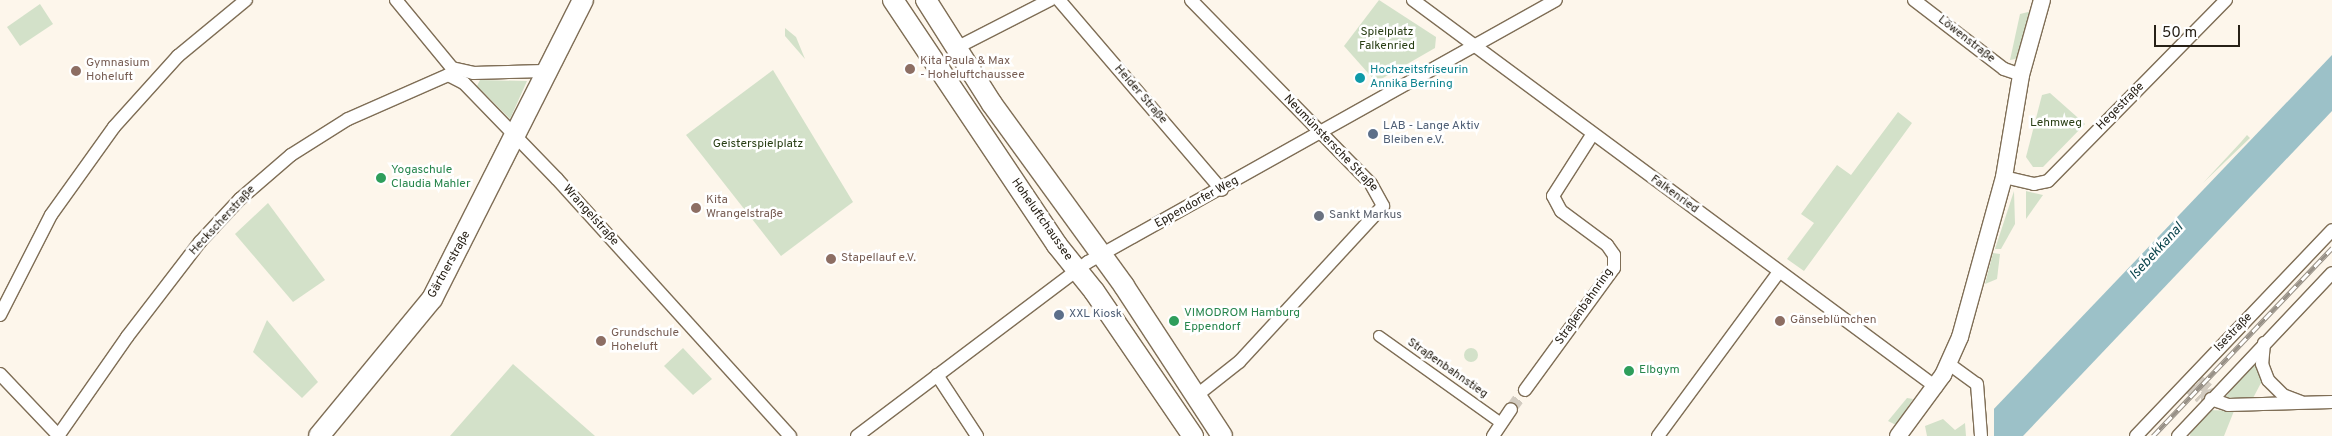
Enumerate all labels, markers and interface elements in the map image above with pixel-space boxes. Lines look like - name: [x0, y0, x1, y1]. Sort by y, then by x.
- street label: Löwenstraße: [1935, 13, 1997, 67]
- scale bar: [2157, 15, 2243, 47]
- text: 50 m: [2162, 24, 2197, 43]
- park label: Spielplatz Falkenried: [1359, 26, 1415, 54]
- place label: Kita Paula & Max - Hoheluftchaussee: [920, 55, 1025, 83]
- place label: Gymnasium Hoheluft: [86, 57, 150, 85]
- street label: Heider Straße: [1110, 62, 1170, 128]
- marker: Kita Paula & Max - Hoheluftchaussee: [904, 63, 916, 75]
- place label: Hochzeitsfriseurin Annika Berning: [1370, 64, 1468, 92]
- marker: Gymnasium Hoheluft: [70, 65, 82, 77]
- marker: Hochzeitsfriseurin Annika Berning: [1354, 72, 1366, 84]
- street label: Hegestraße: [2094, 80, 2148, 134]
- street label: Neumünstersche Straße: [1280, 93, 1380, 195]
- park label: Lehmweg: [2030, 117, 2082, 131]
- place label: LAB - Lange Aktiv Bleiben e.V.: [1383, 120, 1480, 148]
- marker: LAB - Lange Aktiv Bleiben e.V.: [1367, 128, 1379, 140]
- park label: Geisterspielplatz: [713, 138, 803, 152]
- place label: Yogaschule Claudia Mahler: [391, 164, 471, 192]
- marker: Yogaschule Claudia Mahler: [375, 172, 387, 184]
- street label: Falkenried: [1647, 173, 1701, 217]
- street label: Eppendorfer Weg: [1153, 174, 1241, 232]
- street label: Hoheluftchaussee: [1007, 176, 1075, 264]
- street label: Heckscherstraße: [187, 183, 259, 259]
- street label: Wrangelstraße: [559, 183, 621, 249]
- place label: Kita Wrangelstraße: [706, 194, 783, 222]
- marker: Kita Wrangelstraße: [690, 202, 702, 214]
- place label: Sankt Markus: [1329, 209, 1402, 223]
- marker: Sankt Markus: [1313, 210, 1325, 222]
- water label: Isebekkanal: [2127, 220, 2187, 284]
- street label: Gärtnerstraße: [426, 229, 474, 301]
- place label: Stapellauf e.V.: [841, 252, 916, 266]
- marker: Stapellauf e.V.: [825, 253, 837, 265]
- street label: Straßenbahnring: [1553, 266, 1617, 348]
- place label: VIMODROM Hamburg Eppendorf: [1184, 307, 1300, 335]
- place label: XXL Kiosk: [1069, 308, 1122, 322]
- marker: XXL Kiosk: [1053, 309, 1065, 321]
- street label: Isestraße: [2212, 311, 2256, 355]
- place label: Gänseblümchen: [1790, 314, 1877, 328]
- marker: VIMODROM Hamburg Eppendorf: [1168, 315, 1180, 327]
- marker: Gänseblümchen: [1774, 315, 1786, 327]
- place label: Grundschule Hoheluft: [611, 327, 679, 355]
- marker: Grundschule Hoheluft: [595, 335, 607, 347]
- street label: Straßenbahnstieg: [1404, 336, 1490, 402]
- place label: Elbgym: [1639, 364, 1680, 378]
- marker: Elbgym: [1623, 365, 1635, 377]

